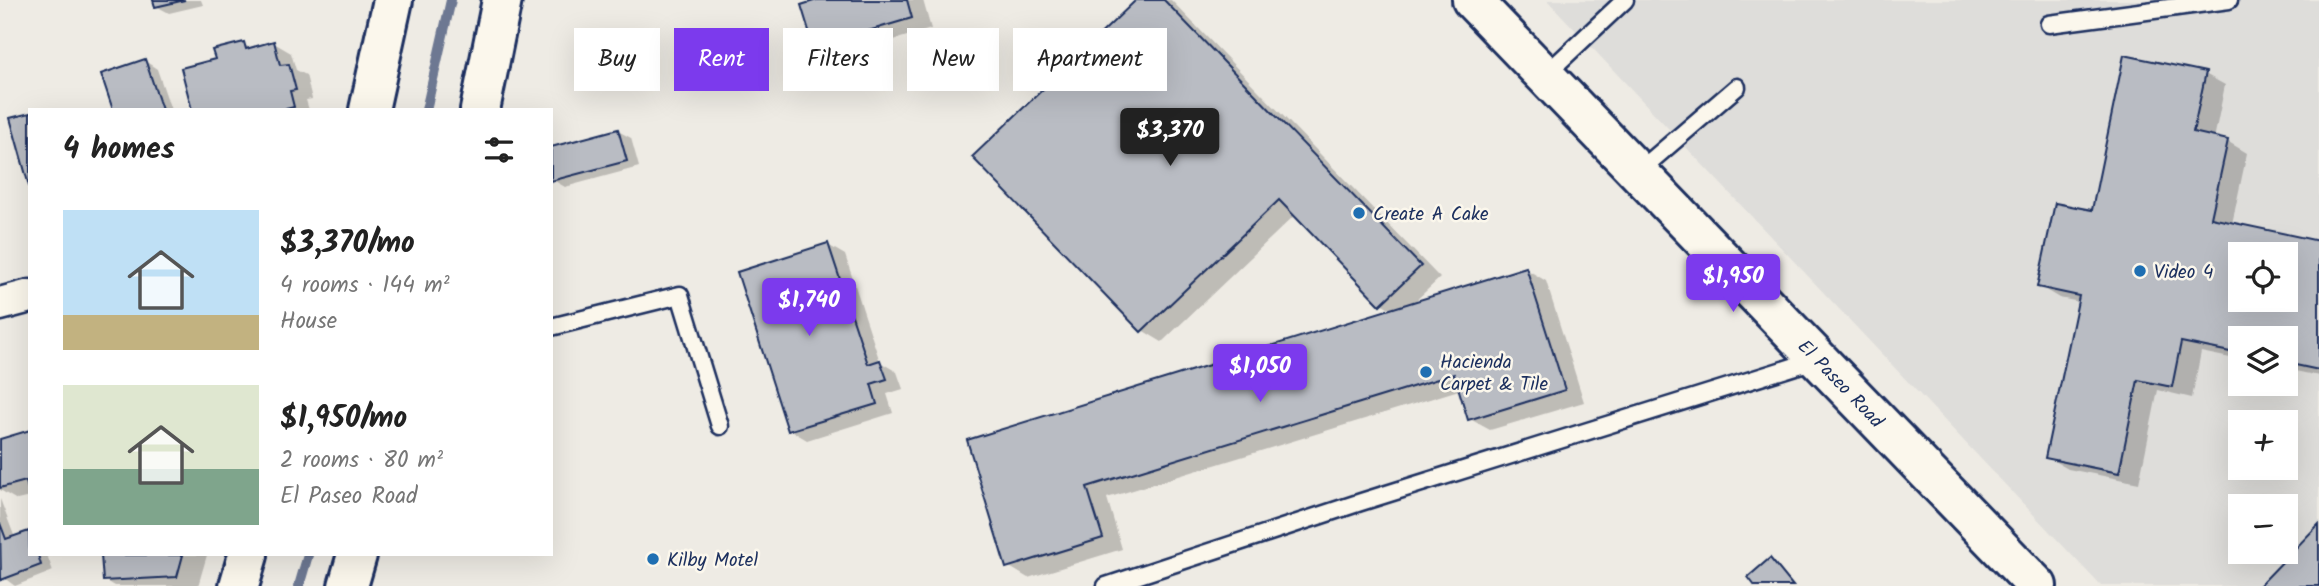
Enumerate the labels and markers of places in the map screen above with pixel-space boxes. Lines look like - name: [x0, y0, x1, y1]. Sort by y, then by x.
- pin: $3,370: [1113, 108, 1227, 168]
- place label: Create A Cake: [1373, 200, 1489, 230]
- marker: Create A Cake: [1351, 205, 1367, 221]
- pin: $1,950: [1676, 254, 1790, 314]
- place label: Video 4: [2154, 258, 2213, 288]
- marker: Video 4: [2132, 263, 2148, 279]
- pin: $1,740: [752, 278, 866, 338]
- pin: $1,050: [1203, 344, 1317, 404]
- place label: Hacienda Carpet & Tile: [1440, 348, 1549, 400]
- marker: Hacienda Carpet & Tile: [1418, 364, 1434, 380]
- place label: Kilby Motel: [667, 546, 758, 576]
- marker: Kilby Motel: [645, 551, 661, 567]

